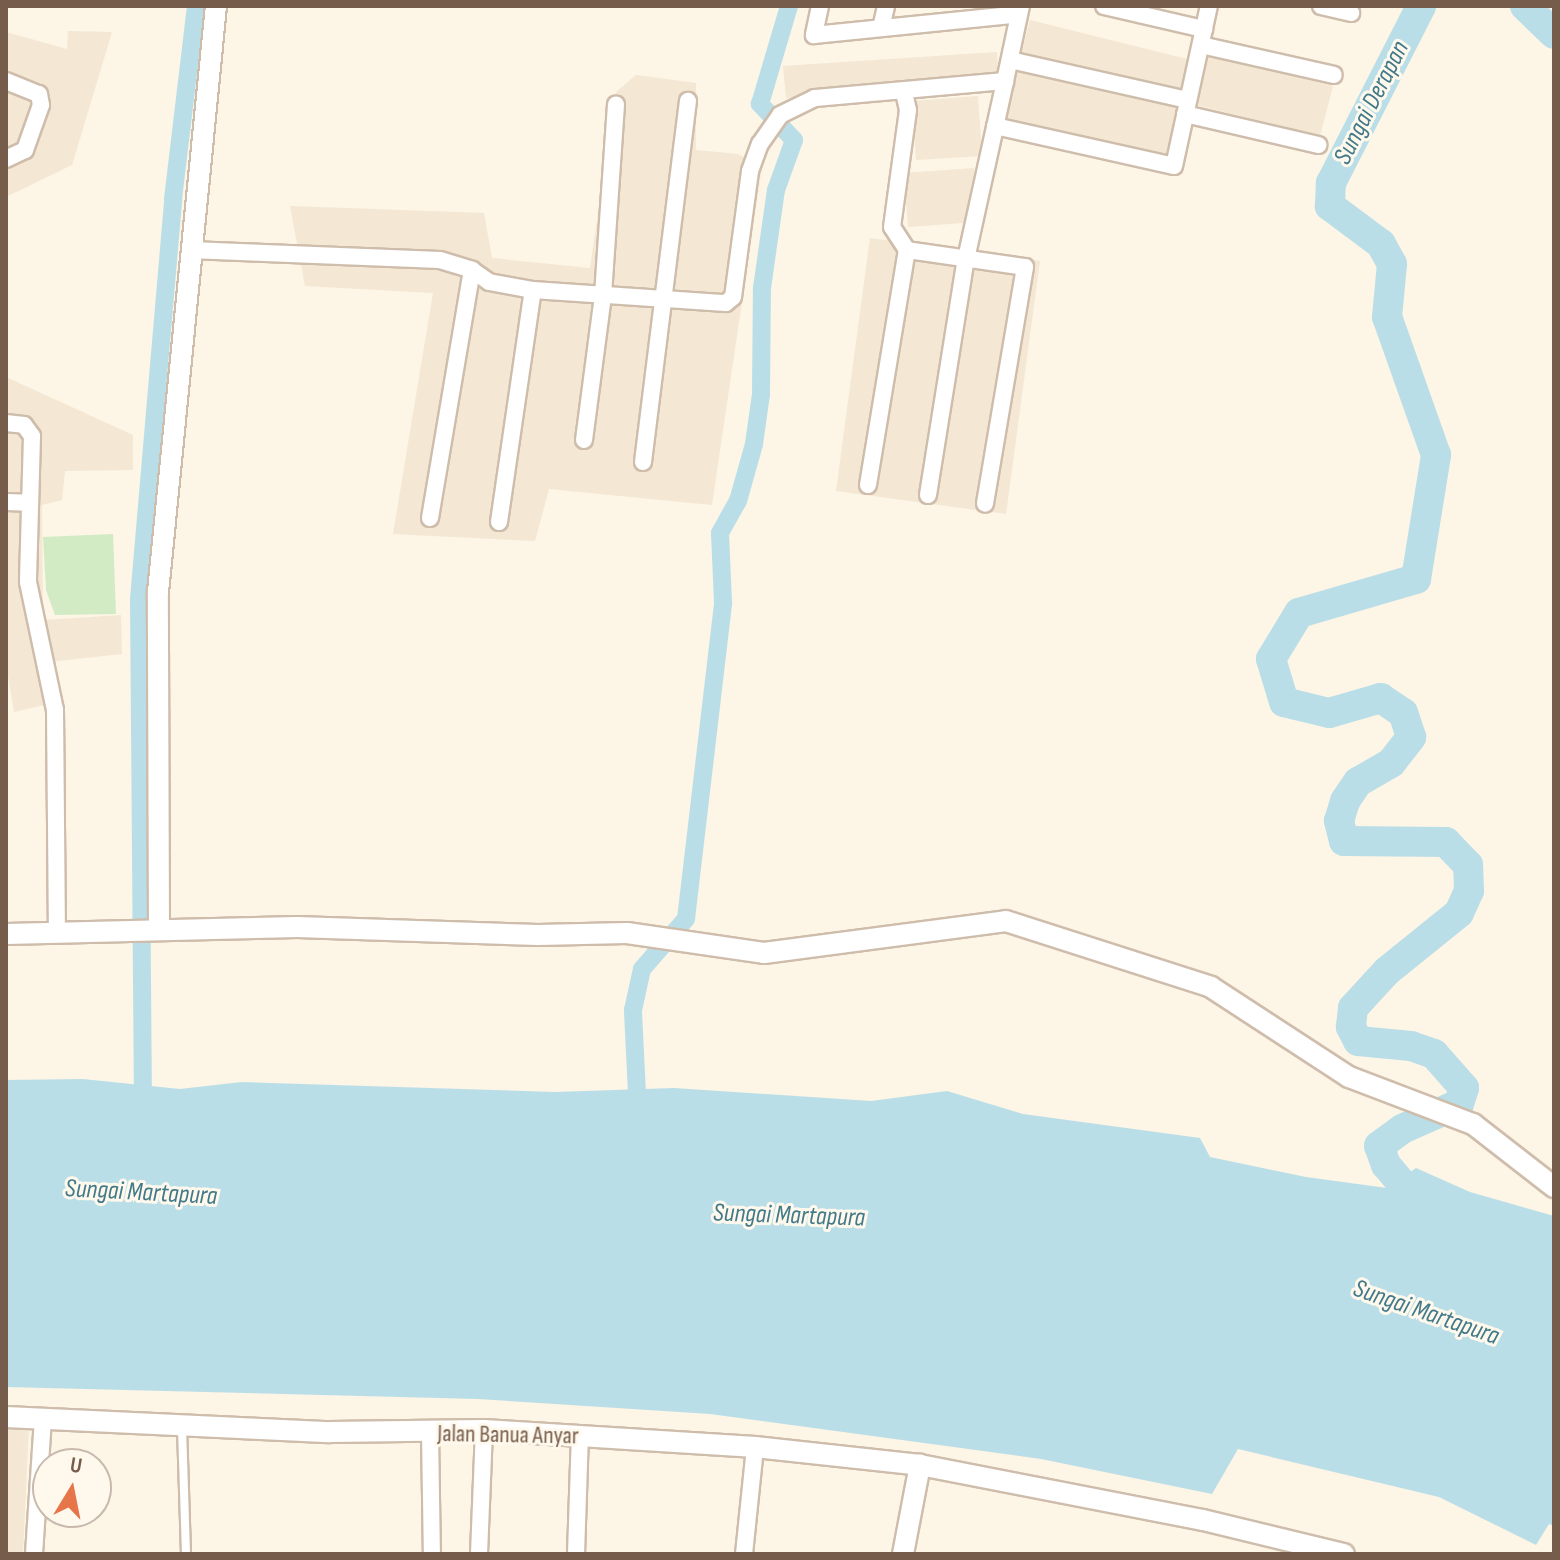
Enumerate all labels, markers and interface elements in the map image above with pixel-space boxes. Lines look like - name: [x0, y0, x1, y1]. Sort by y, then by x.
- water label: Sungai Derapan: [1328, 36, 1416, 170]
- water label: Sungai Martapura: [64, 1173, 218, 1213]
- water label: Sungai Martapura: [712, 1198, 866, 1234]
- water label: Sungai Martapura: [1349, 1273, 1503, 1353]
- street label: Jalan Banua Anyar: [437, 1419, 579, 1451]
- north arrow: [32, 1448, 112, 1528]
- text: U: [68, 1452, 84, 1480]

